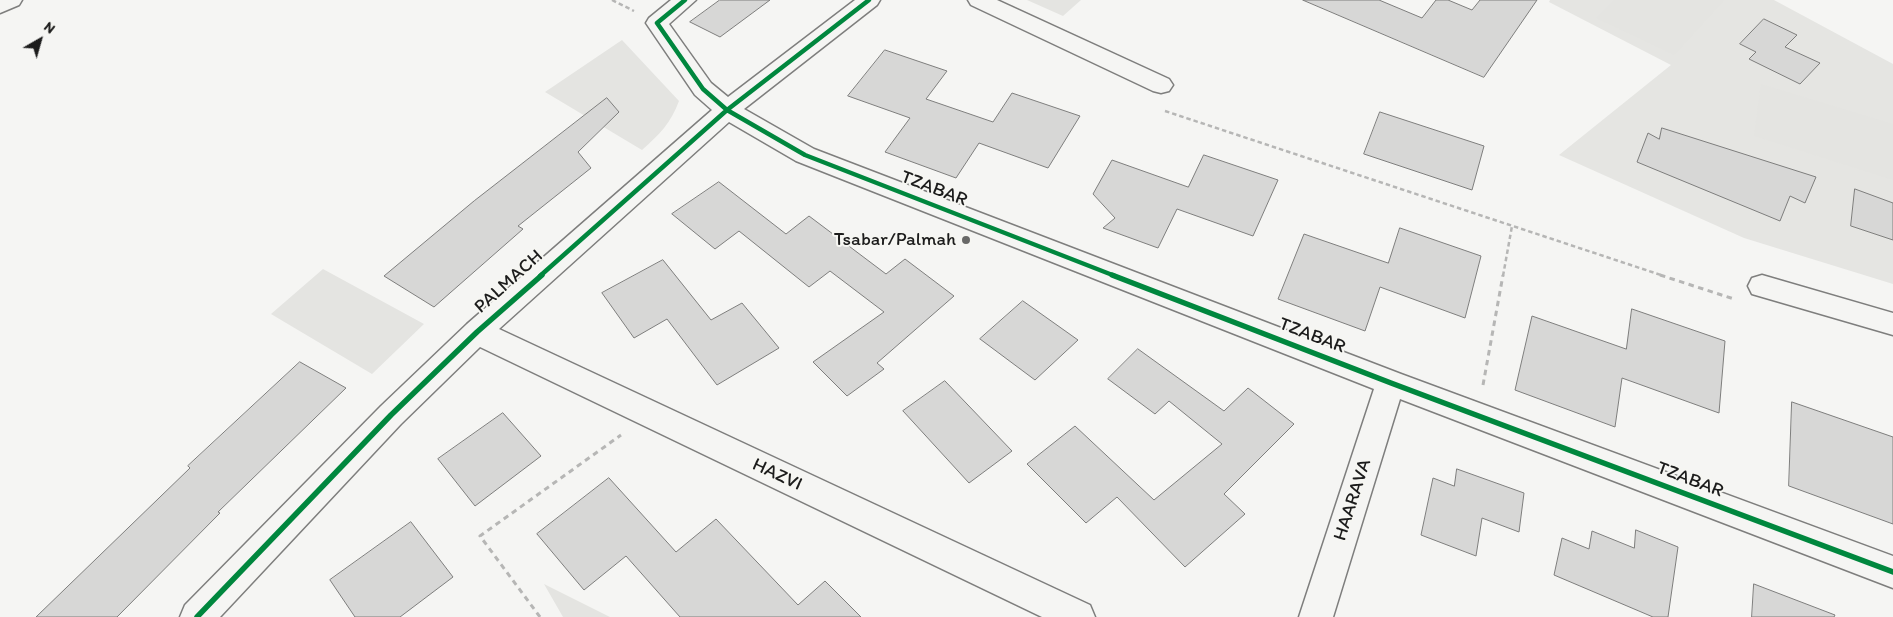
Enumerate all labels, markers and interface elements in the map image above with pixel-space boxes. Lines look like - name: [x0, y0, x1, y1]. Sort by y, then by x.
- north arrow: [15, 15, 65, 65]
- text: N: [41, 18, 58, 37]
- street label: TZABAR: [897, 166, 971, 212]
- place label: Tsabar/Palmah: [834, 229, 956, 251]
- marker: Tsabar/Palmah: [960, 234, 972, 246]
- street label: PALMACH: [470, 245, 548, 319]
- street label: TZABAR: [1275, 313, 1349, 359]
- street label: HAZVI: [749, 454, 805, 496]
- street label: HAARAVA: [1329, 456, 1377, 544]
- street label: TZABAR: [1653, 457, 1727, 503]

